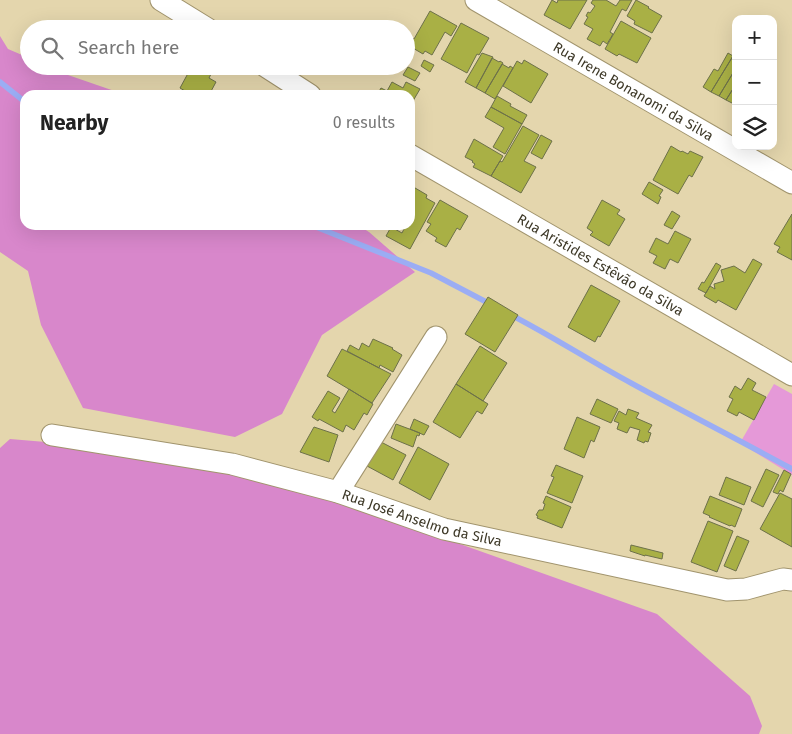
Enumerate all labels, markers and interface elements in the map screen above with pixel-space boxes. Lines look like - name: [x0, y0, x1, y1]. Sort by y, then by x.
- map controls: [732, 15, 777, 150]
- button: +: [732, 15, 777, 60]
- search box: [20, 20, 415, 75]
- icon: search: [38, 34, 66, 62]
- text: Search here: [78, 36, 179, 59]
- street label: Rua Irene Bonanomi da Silva: [550, 39, 716, 145]
- button: −: [732, 60, 777, 105]
- button: layers: [732, 105, 777, 150]
- text: Nearby: [40, 110, 108, 136]
- text: 0 results: [333, 113, 395, 132]
- street label: Rua Aristides Estêvão da Silva: [514, 211, 687, 320]
- street label: Rua José Anselmo da Silva: [340, 486, 503, 550]

